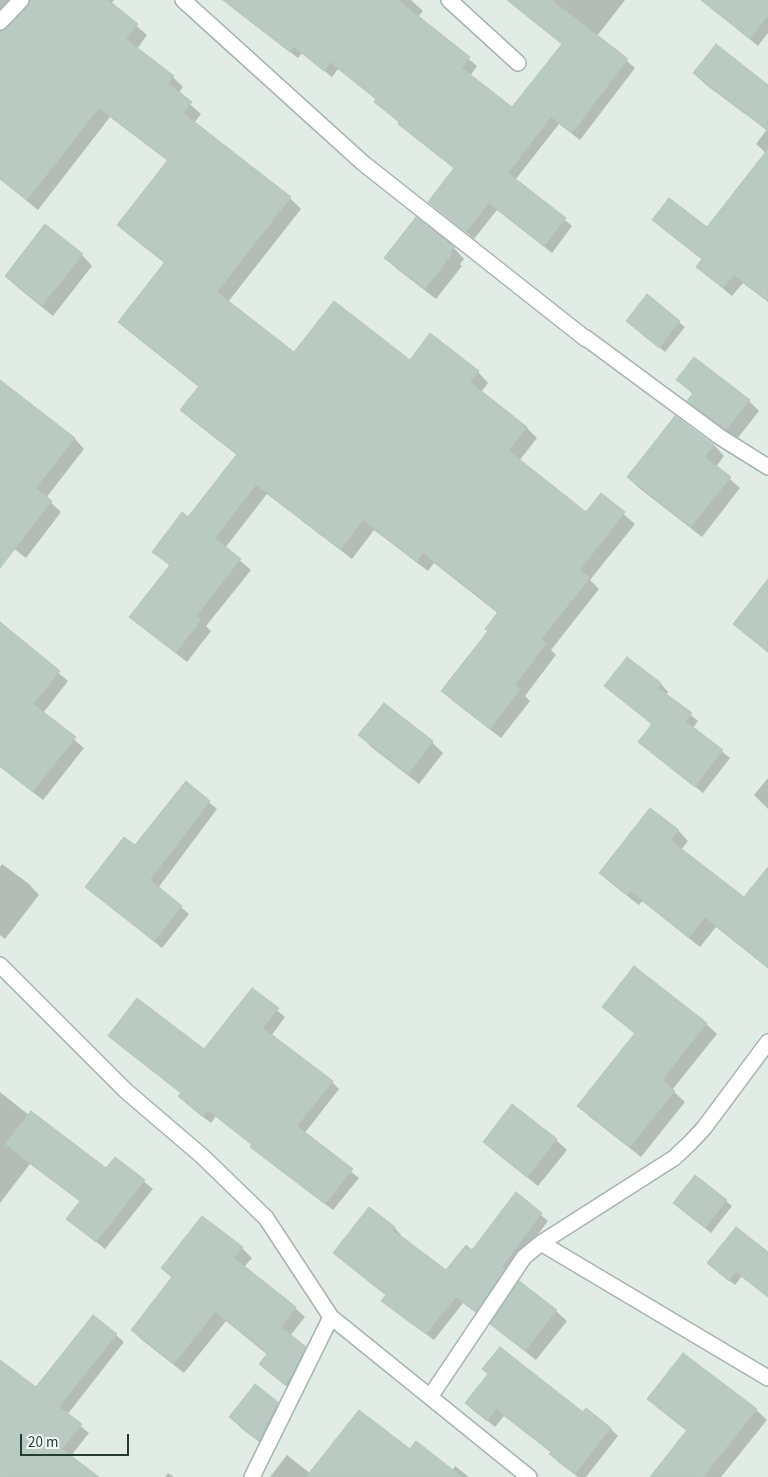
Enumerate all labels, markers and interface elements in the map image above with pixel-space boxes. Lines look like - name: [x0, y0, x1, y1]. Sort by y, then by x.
- scale bar: [22, 1424, 131, 1456]
- text: 20 m: [28, 1432, 58, 1453]

